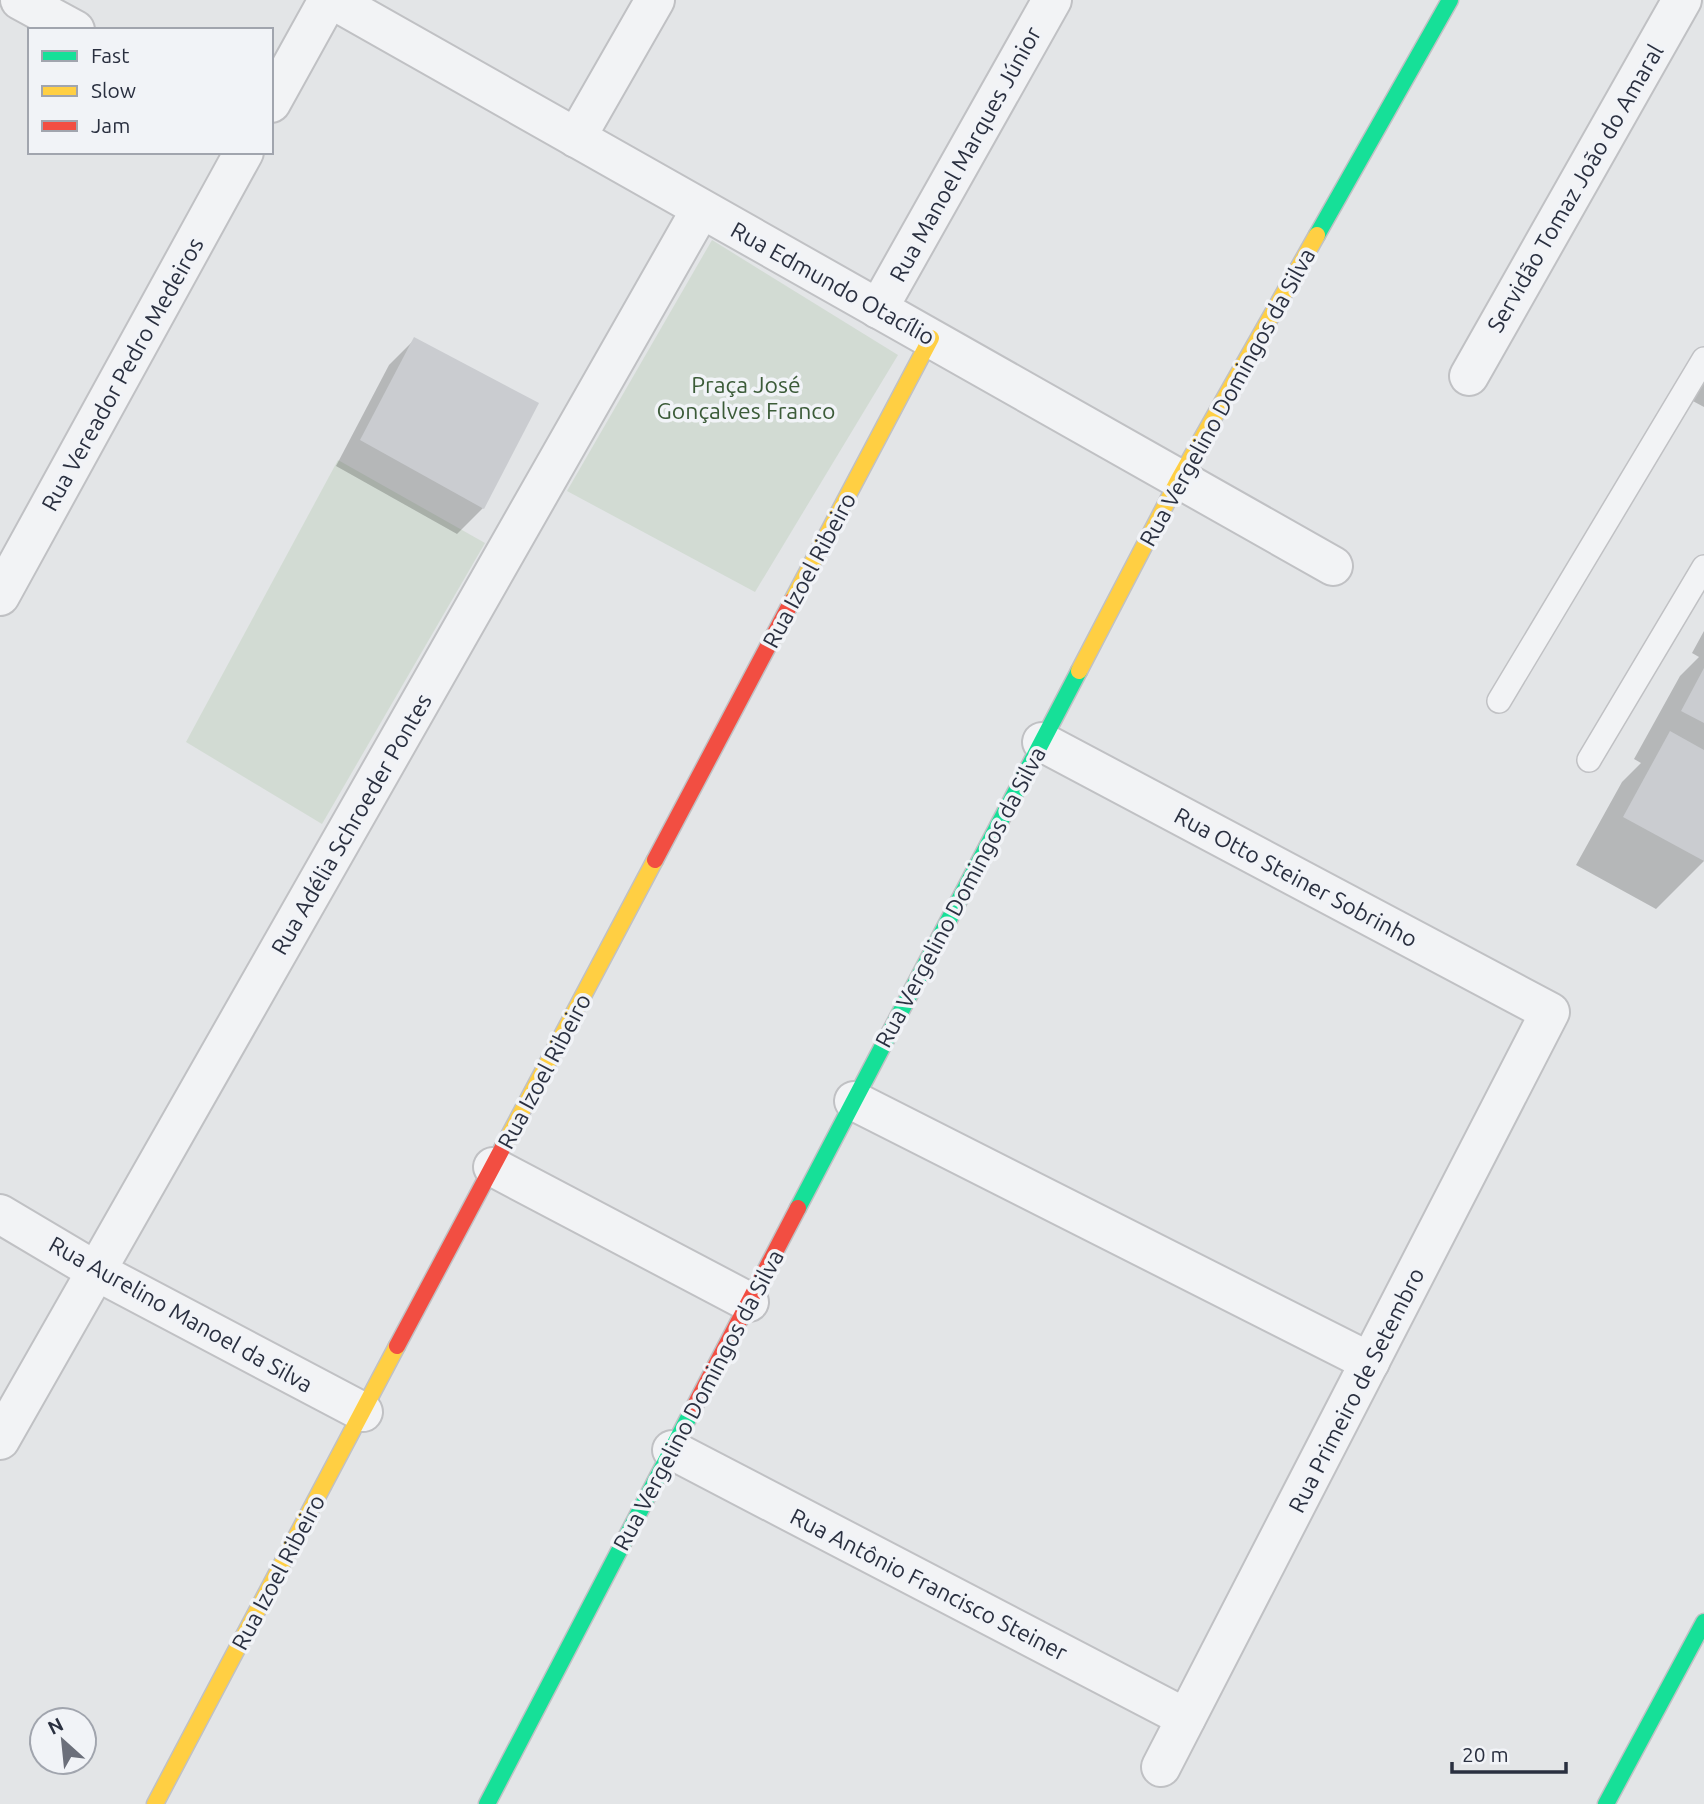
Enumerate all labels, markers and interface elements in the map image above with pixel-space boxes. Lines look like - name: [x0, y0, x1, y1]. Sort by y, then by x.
- street label: Rua Manoel Marques Júnior: [884, 22, 1046, 286]
- legend: [28, 28, 273, 154]
- street label: Servidão Tomaz João do Amaral: [1482, 40, 1668, 336]
- text: Fast: [91, 43, 129, 67]
- text: Slow: [91, 78, 136, 102]
- text: Jam: [91, 113, 130, 137]
- street label: Rua Edmundo Otacílio: [727, 217, 939, 349]
- street label: Rua Vereador Pedro Medeiros: [36, 233, 208, 515]
- street label: Rua Vergelino Domingos da Silva: [1134, 244, 1320, 550]
- park label: Praça José Gonçalves Franco: [657, 372, 835, 423]
- street label: Rua Izoel Ribeiro: [758, 488, 860, 652]
- street label: Rua Adélia Schroeder Pontes: [266, 689, 436, 959]
- street label: Rua Vergelino Domingos da Silva: [870, 743, 1050, 1051]
- street label: Rua Otto Steiner Sobrinho: [1170, 802, 1422, 952]
- street label: Rua Izoel Ribeiro: [493, 989, 595, 1153]
- street label: Rua Aurelino Manoel da Silva: [45, 1231, 317, 1397]
- street label: Rua Vergelino Domingos da Silva: [608, 1246, 788, 1554]
- street label: Rua Primeiro de Setembro: [1283, 1263, 1429, 1517]
- street label: Rua Izoel Ribeiro: [227, 1490, 329, 1654]
- street label: Rua Antônio Francisco Steiner: [786, 1503, 1072, 1665]
- north arrow: [28, 1706, 98, 1776]
- text: N: [44, 1713, 67, 1739]
- scale bar: [1452, 1730, 1566, 1774]
- text: 20 m: [1462, 1742, 1509, 1766]

